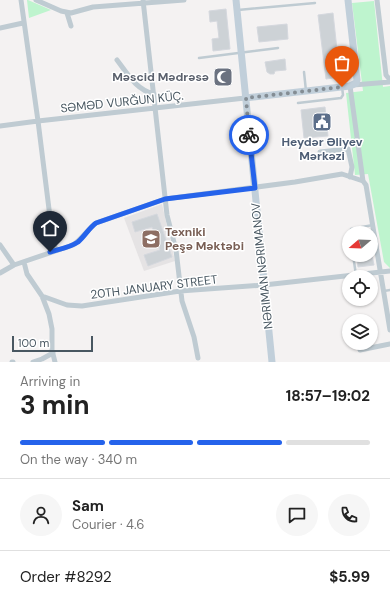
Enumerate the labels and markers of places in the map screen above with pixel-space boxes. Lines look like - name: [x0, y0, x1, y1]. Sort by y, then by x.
- pin: [325, 46, 359, 87]
- mosque icon: Məscid Mədrəsə: [212, 66, 234, 88]
- place label: Məscid Mədrəsə: [112, 69, 209, 85]
- public building icon: Heydər Əliyev Mərkəzi: [311, 111, 333, 133]
- place label: Heydər Əliyev Mərkəzi: [281, 134, 363, 164]
- pin: [33, 211, 67, 252]
- place label: Texniki Peşə Məktəbi: [165, 224, 244, 254]
- school or university icon: Texniki Peşə Məktəbi: [140, 228, 162, 250]

